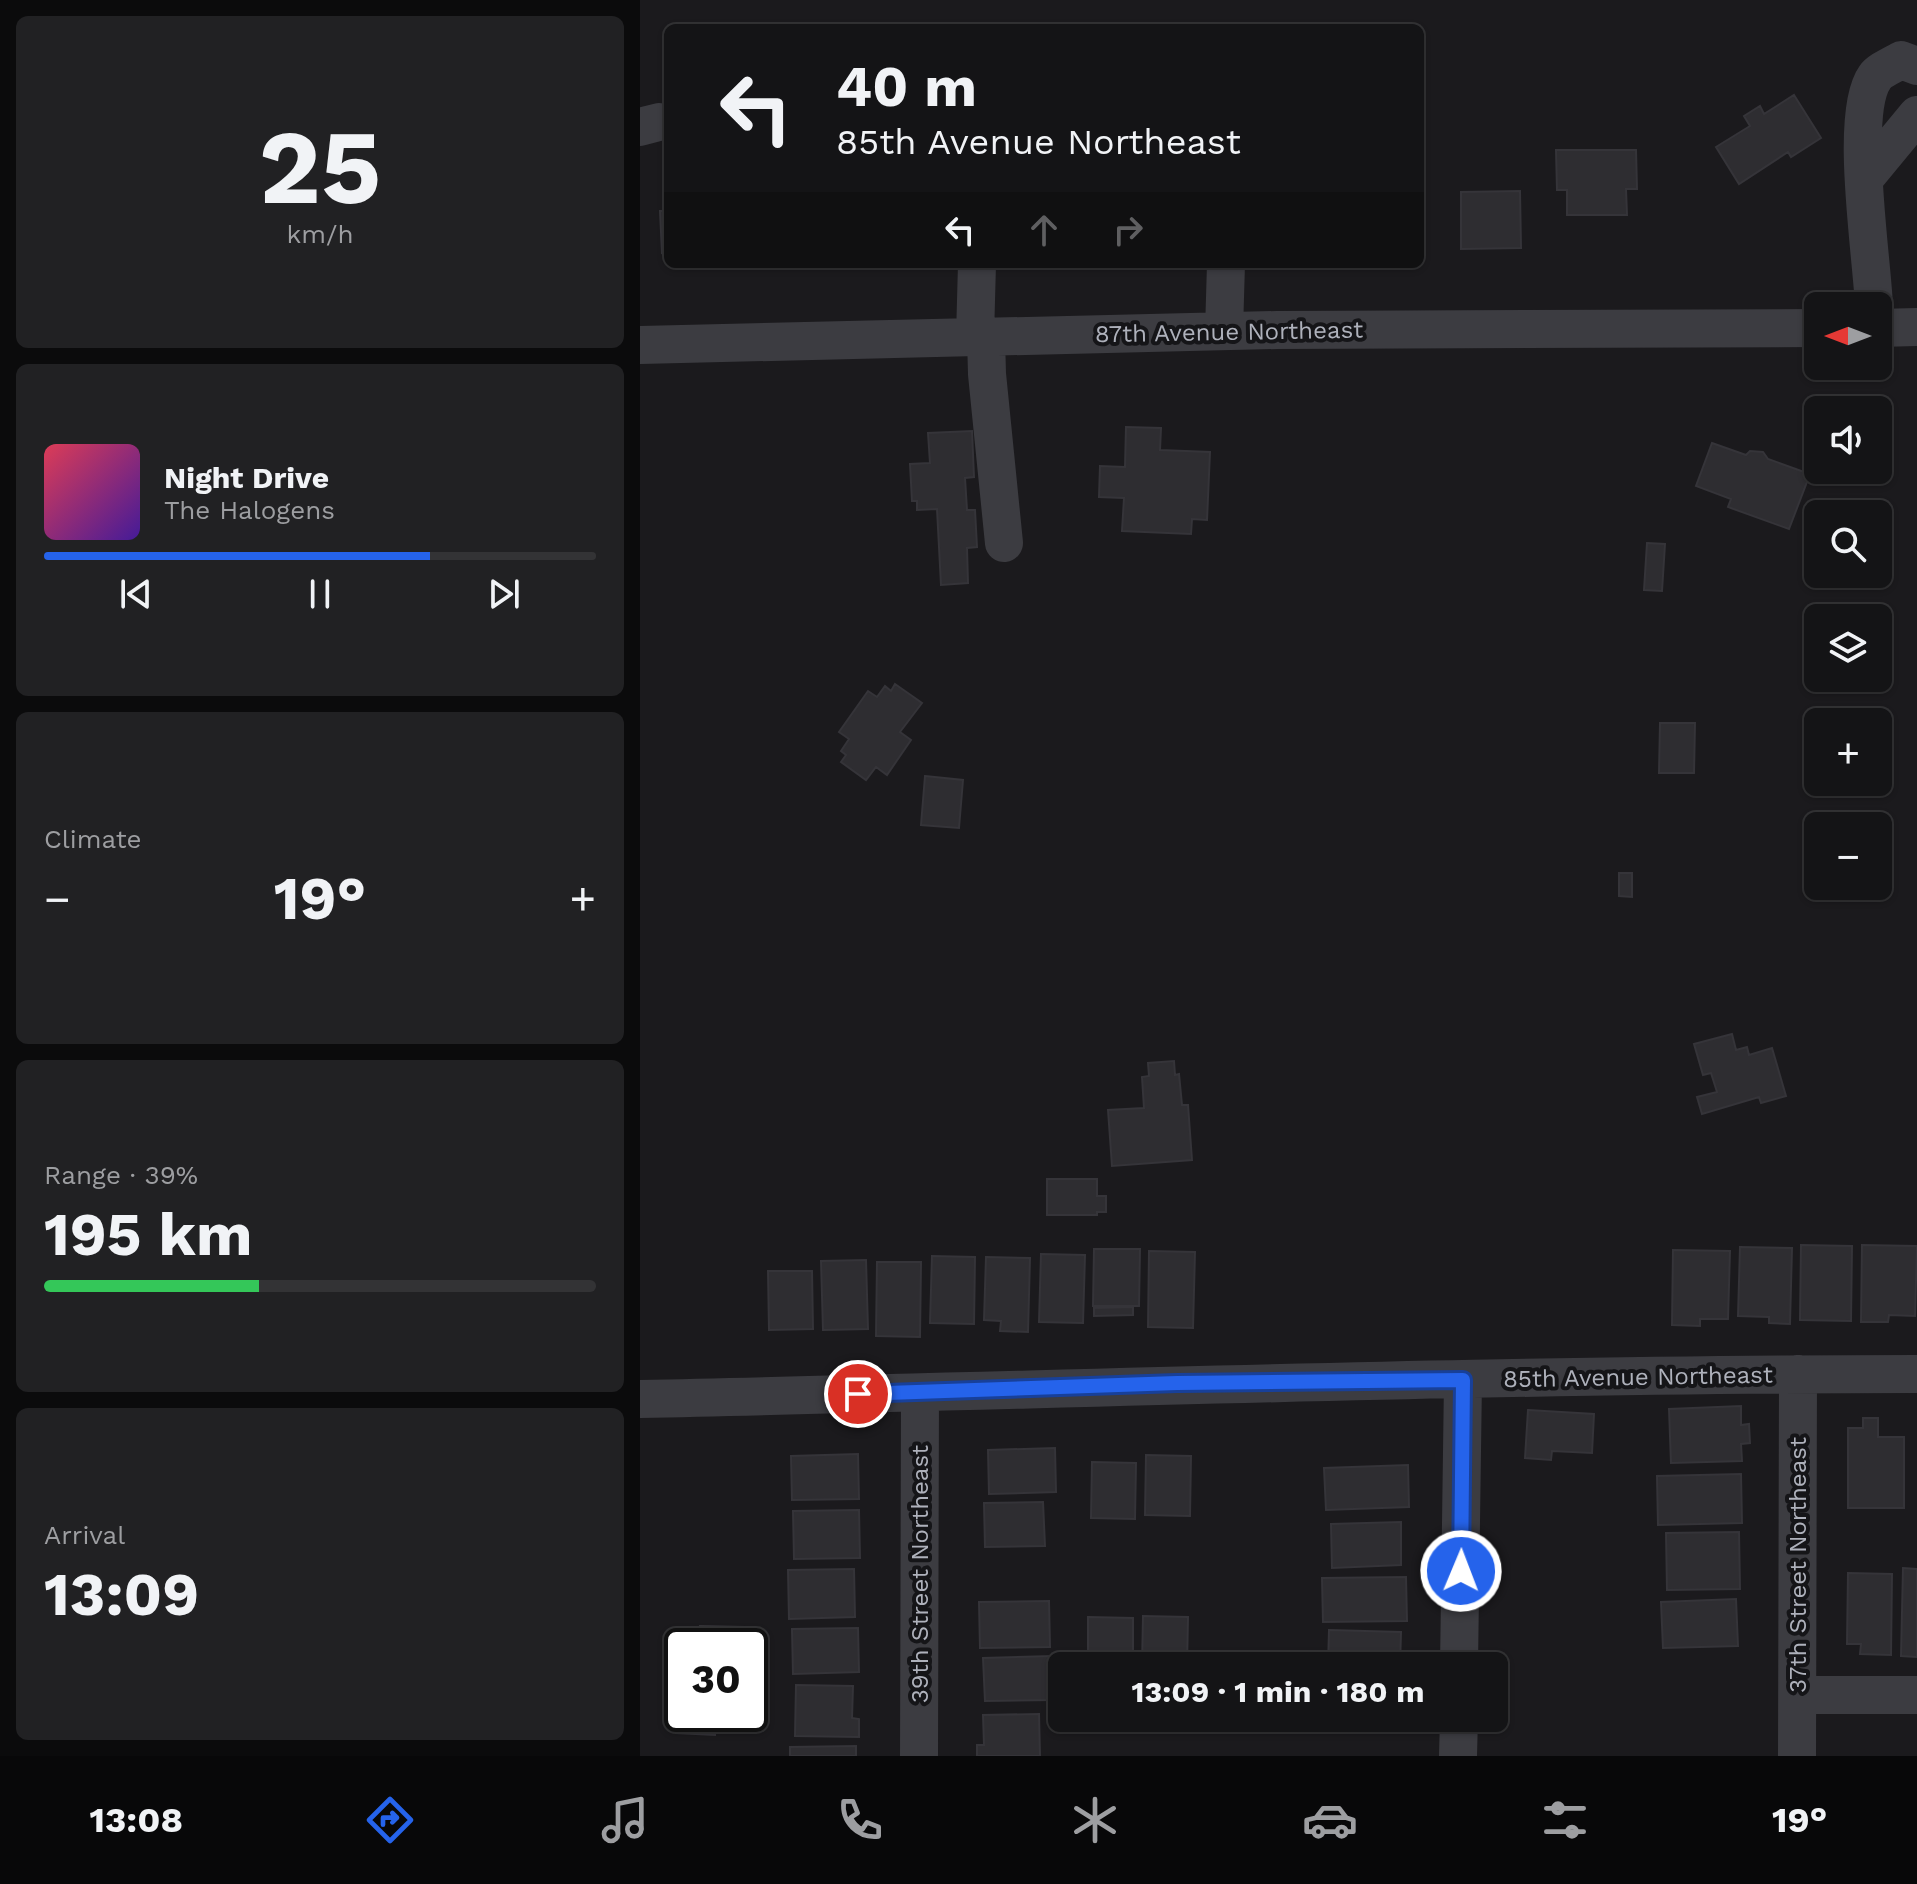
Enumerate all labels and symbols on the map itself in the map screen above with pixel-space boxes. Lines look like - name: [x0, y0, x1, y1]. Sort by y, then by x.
- north arrow: [1804, 292, 1892, 380]
- street label: 87th Avenue Northeast: [1095, 316, 1363, 348]
- pin: [824, 1360, 892, 1428]
- street label: 85th Avenue Northeast: [1503, 1361, 1773, 1393]
- street label: 37th Street Northeast: [1784, 1437, 1812, 1693]
- street label: 39th Street Northeast: [906, 1445, 934, 1703]
- position arrow: [1419, 1529, 1503, 1613]
- speed limit sign: 30: [664, 1628, 768, 1732]

